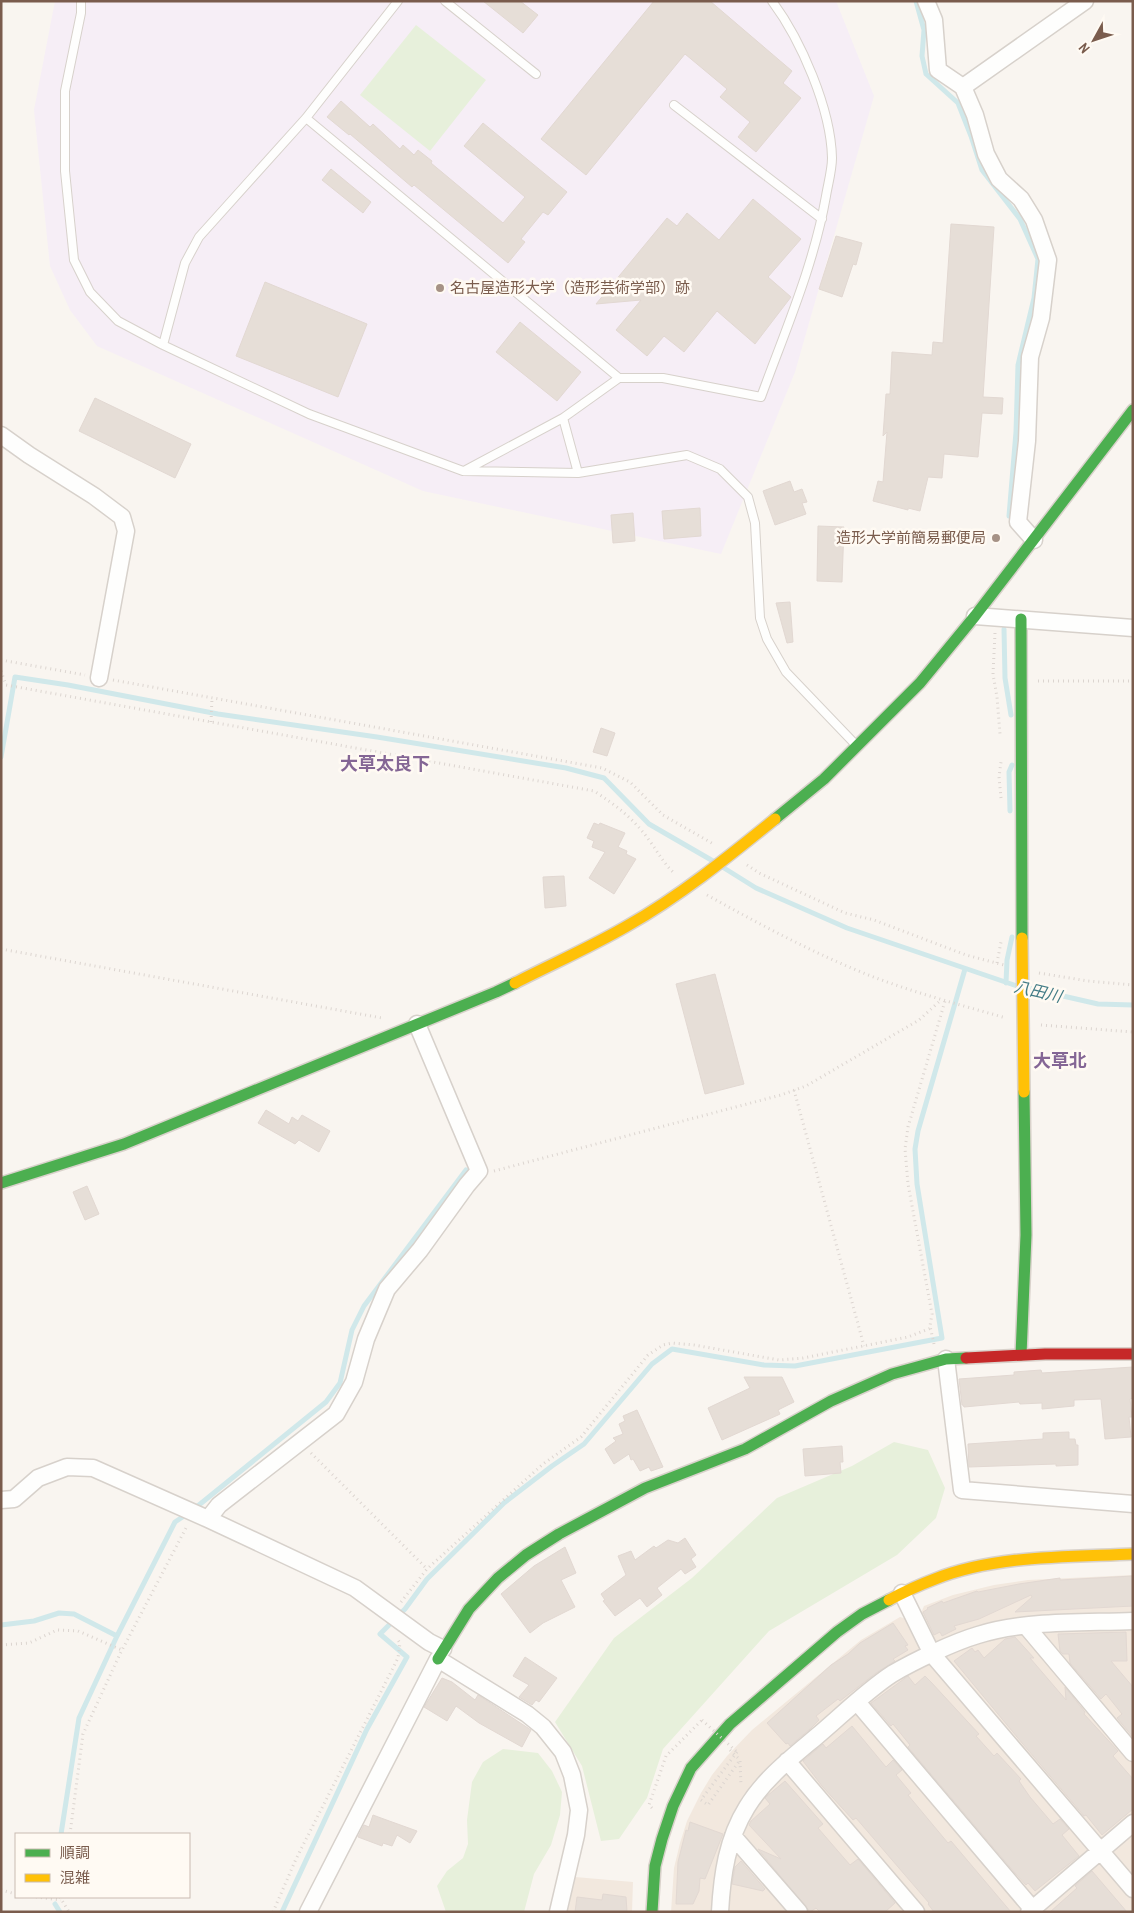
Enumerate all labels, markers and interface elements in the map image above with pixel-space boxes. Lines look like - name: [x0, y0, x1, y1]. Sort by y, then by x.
- north arrow: [1069, 15, 1119, 65]
- text: N: [1074, 39, 1094, 57]
- place label: 名古屋造形大学（造形芸術学部）跡: [450, 277, 690, 298]
- marker: 名古屋造形大学（造形芸術学部）跡: [434, 282, 446, 294]
- place label: 造形大学前簡易郵便局: [836, 527, 986, 548]
- marker: 造形大学前簡易郵便局: [990, 532, 1002, 544]
- district label: 大草太良下: [340, 751, 430, 776]
- water label: 八田川: [1012, 975, 1066, 1008]
- district label: 大草北: [1033, 1048, 1087, 1073]
- legend: [15, 1833, 190, 1898]
- text: 順調: [60, 1842, 90, 1863]
- text: 混雑: [60, 1867, 90, 1888]

